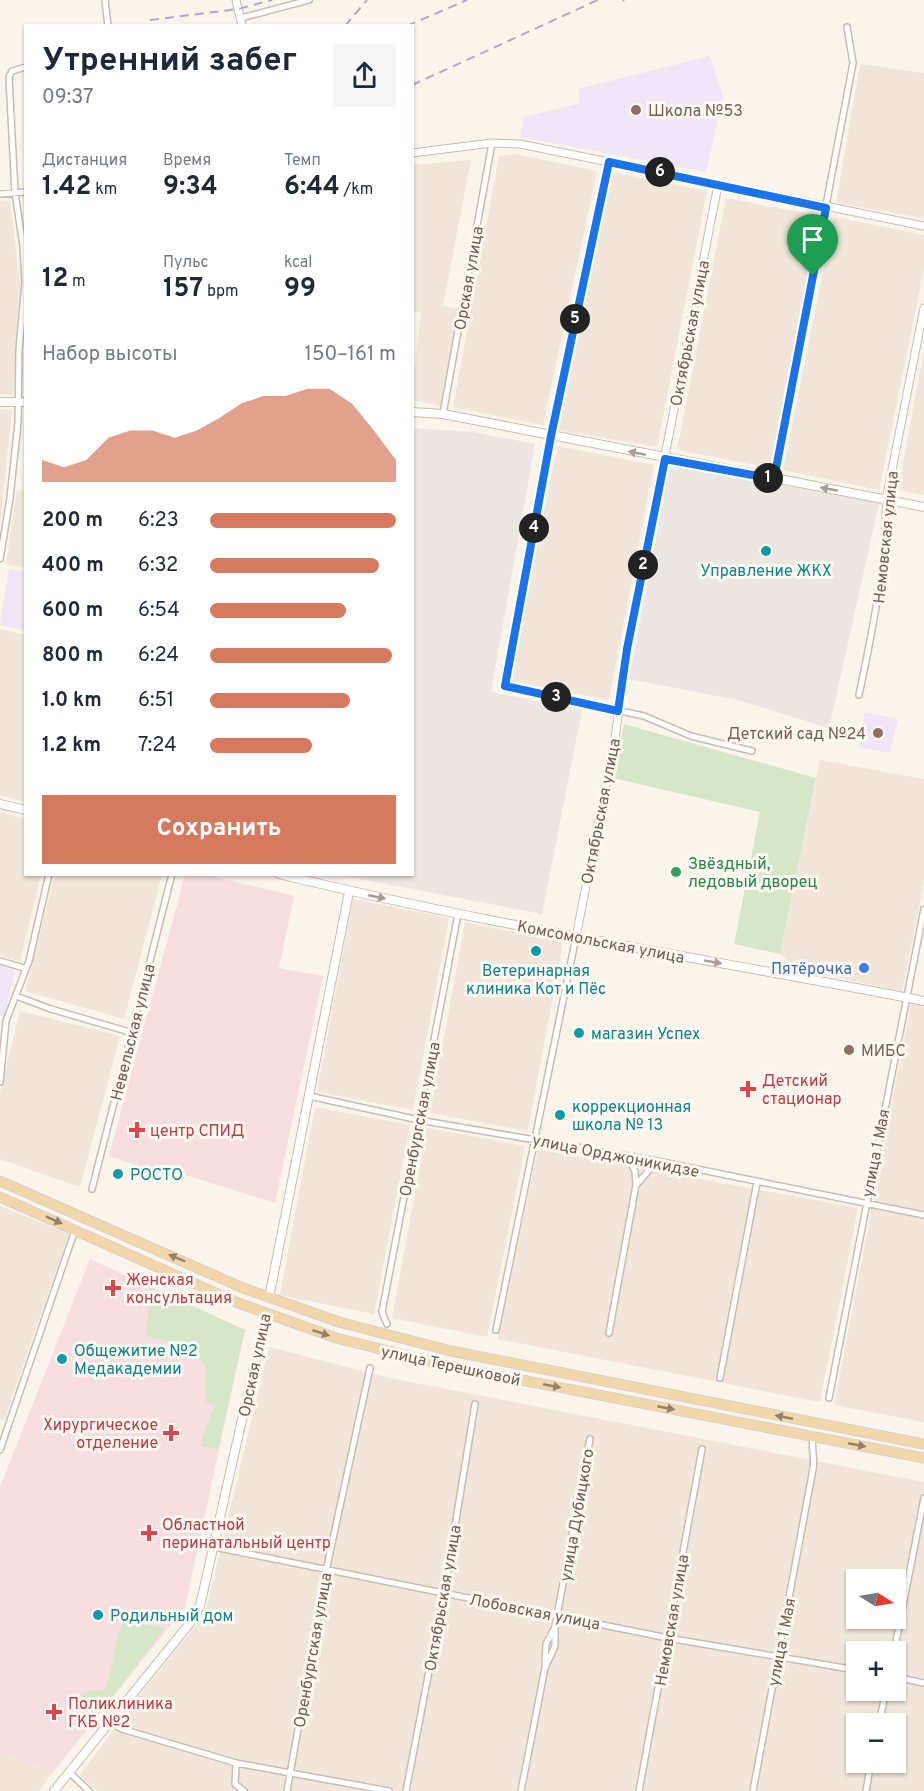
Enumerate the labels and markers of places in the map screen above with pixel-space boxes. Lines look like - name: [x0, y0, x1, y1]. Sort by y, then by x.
- place label: Школа №53: [648, 102, 743, 122]
- marker: Школа №53: [629, 103, 643, 117]
- pin: 6: [645, 157, 675, 187]
- pin: [787, 214, 838, 276]
- pin: 5: [560, 304, 590, 334]
- pin: 1: [753, 463, 783, 493]
- pin: 4: [519, 513, 549, 543]
- marker: Управление ЖКХ: [759, 544, 773, 558]
- pin: 2: [628, 550, 658, 580]
- place label: Управление ЖКХ: [700, 562, 832, 582]
- pin: 3: [541, 682, 571, 712]
- place label: Детский сад №24: [727, 725, 866, 745]
- marker: Детский сад №24: [871, 726, 885, 740]
- place label: Звёздный, ледовый дворец: [688, 855, 817, 893]
- marker: Звёздный, ледовый дворец: [669, 865, 683, 879]
- marker: Ветеринарная клиника Кот и Пёс: [529, 944, 543, 958]
- place label: Пятёрочка: [771, 960, 852, 980]
- marker: Пятёрочка: [857, 961, 871, 975]
- place label: Ветеринарная клиника Кот и Пёс: [466, 962, 606, 1000]
- place label: магазин Успех: [591, 1025, 700, 1045]
- marker: магазин Успех: [572, 1026, 586, 1040]
- place label: МИБС: [861, 1042, 906, 1062]
- marker: МИБС: [842, 1043, 856, 1057]
- place label: Детский стационар: [762, 1072, 842, 1110]
- marker: Детский стационар: [739, 1080, 757, 1098]
- place label: коррекционная школа № 13: [572, 1098, 691, 1136]
- marker: коррекционная школа № 13: [553, 1108, 567, 1122]
- marker: центр СПИД: [128, 1121, 146, 1139]
- place label: центр СПИД: [150, 1122, 245, 1142]
- place label: РОСТО: [130, 1166, 183, 1186]
- marker: РОСТО: [111, 1167, 125, 1181]
- place label: Женская консультация: [126, 1271, 232, 1309]
- marker: Женская консультация: [104, 1279, 122, 1297]
- place label: Общежитие №2 Медакадемии: [74, 1342, 198, 1380]
- marker: Общежитие №2 Медакадемии: [55, 1352, 69, 1366]
- place label: Хирургическое отделение: [43, 1416, 158, 1454]
- marker: Хирургическое отделение: [162, 1424, 180, 1442]
- place label: Областной перинатальный центр: [162, 1516, 331, 1554]
- marker: Областной перинатальный центр: [140, 1524, 158, 1542]
- place label: Родильный дом: [110, 1607, 233, 1627]
- marker: Родильный дом: [91, 1608, 105, 1622]
- place label: Поликлиника ГКБ №2: [68, 1695, 173, 1733]
- marker: Поликлиника ГКБ №2: [45, 1703, 63, 1721]

